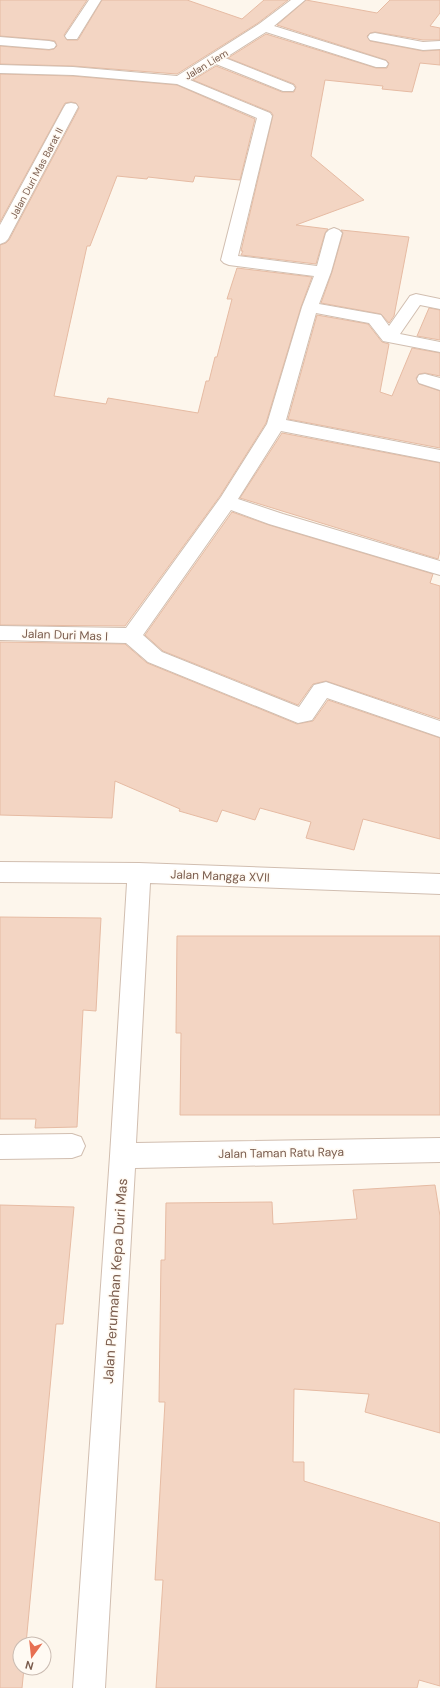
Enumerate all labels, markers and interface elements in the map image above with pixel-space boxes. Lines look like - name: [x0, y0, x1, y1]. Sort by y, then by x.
- street label: Jalan Liem: [182, 46, 231, 83]
- street label: Jalan Duri Mas Barat II: [7, 126, 66, 221]
- street label: Jalan Duri Mas I: [22, 626, 108, 644]
- street label: Jalan Mangga XVII: [170, 866, 270, 886]
- street label: Jalan Taman Ratu Raya: [218, 1144, 344, 1162]
- street label: Jalan Perumahan Kepa Duri Mas: [99, 1178, 131, 1384]
- north arrow: [12, 1636, 52, 1676]
- text: N: [24, 1658, 35, 1673]

